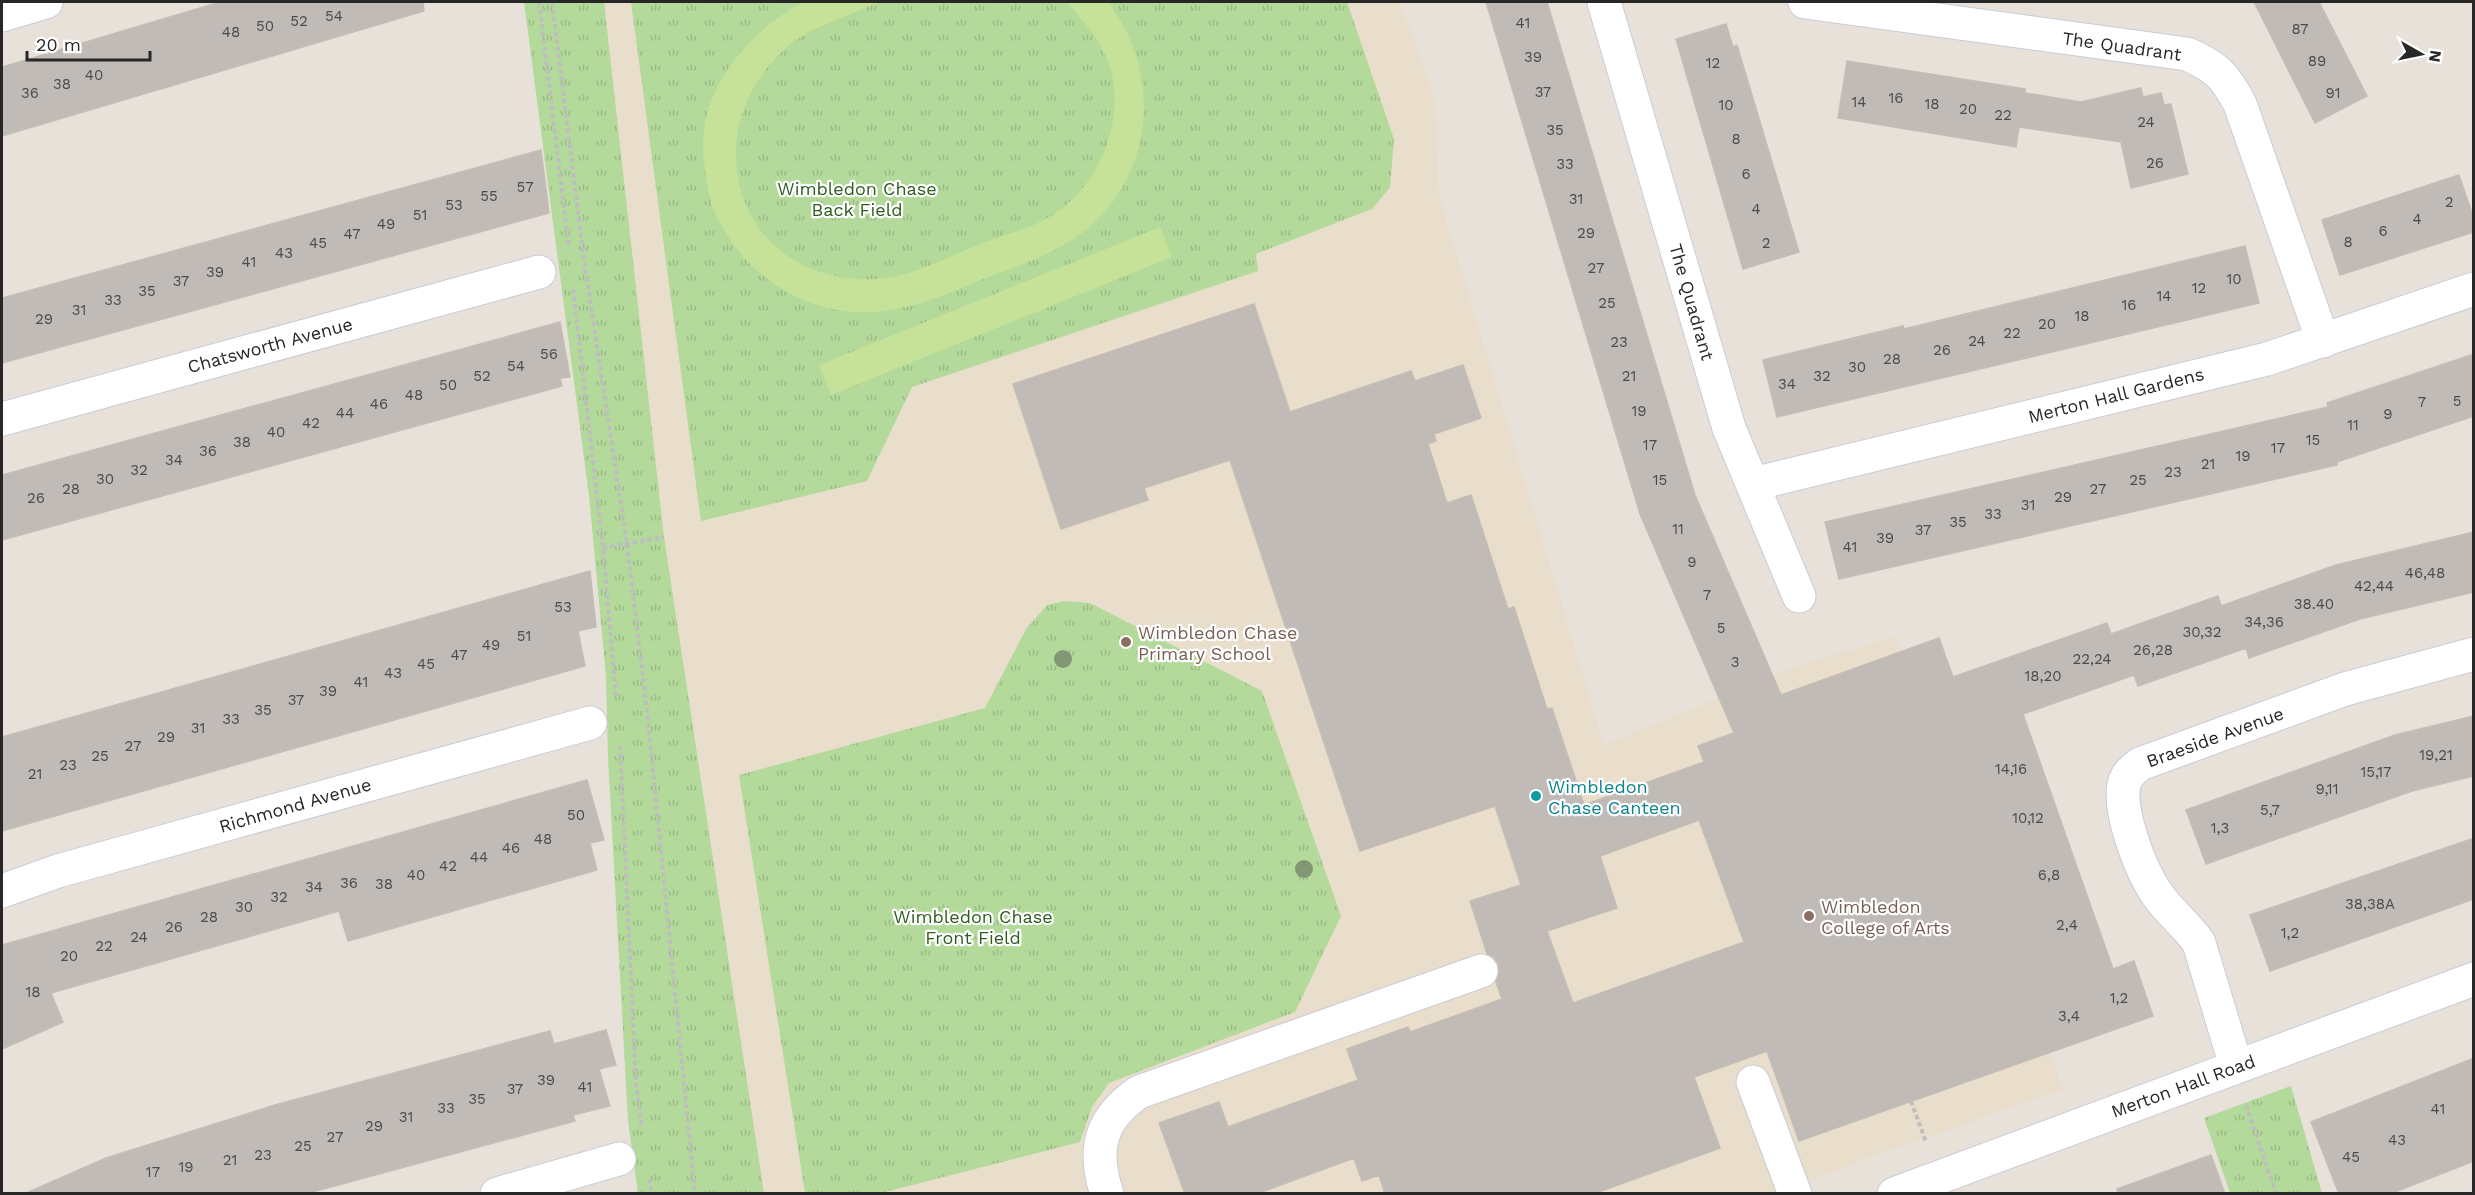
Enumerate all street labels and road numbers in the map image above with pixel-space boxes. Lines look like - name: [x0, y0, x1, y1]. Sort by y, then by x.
- street label: The Quadrant: [2061, 27, 2183, 65]
- street label: The Quadrant: [1665, 241, 1719, 363]
- street label: Chatsworth Avenue: [185, 313, 355, 377]
- street label: Merton Hall Gardens: [2026, 363, 2206, 427]
- street label: Braeside Avenue: [2144, 702, 2286, 772]
- street label: Richmond Avenue: [216, 773, 374, 837]
- street label: Merton Hall Road: [2108, 1050, 2258, 1122]

